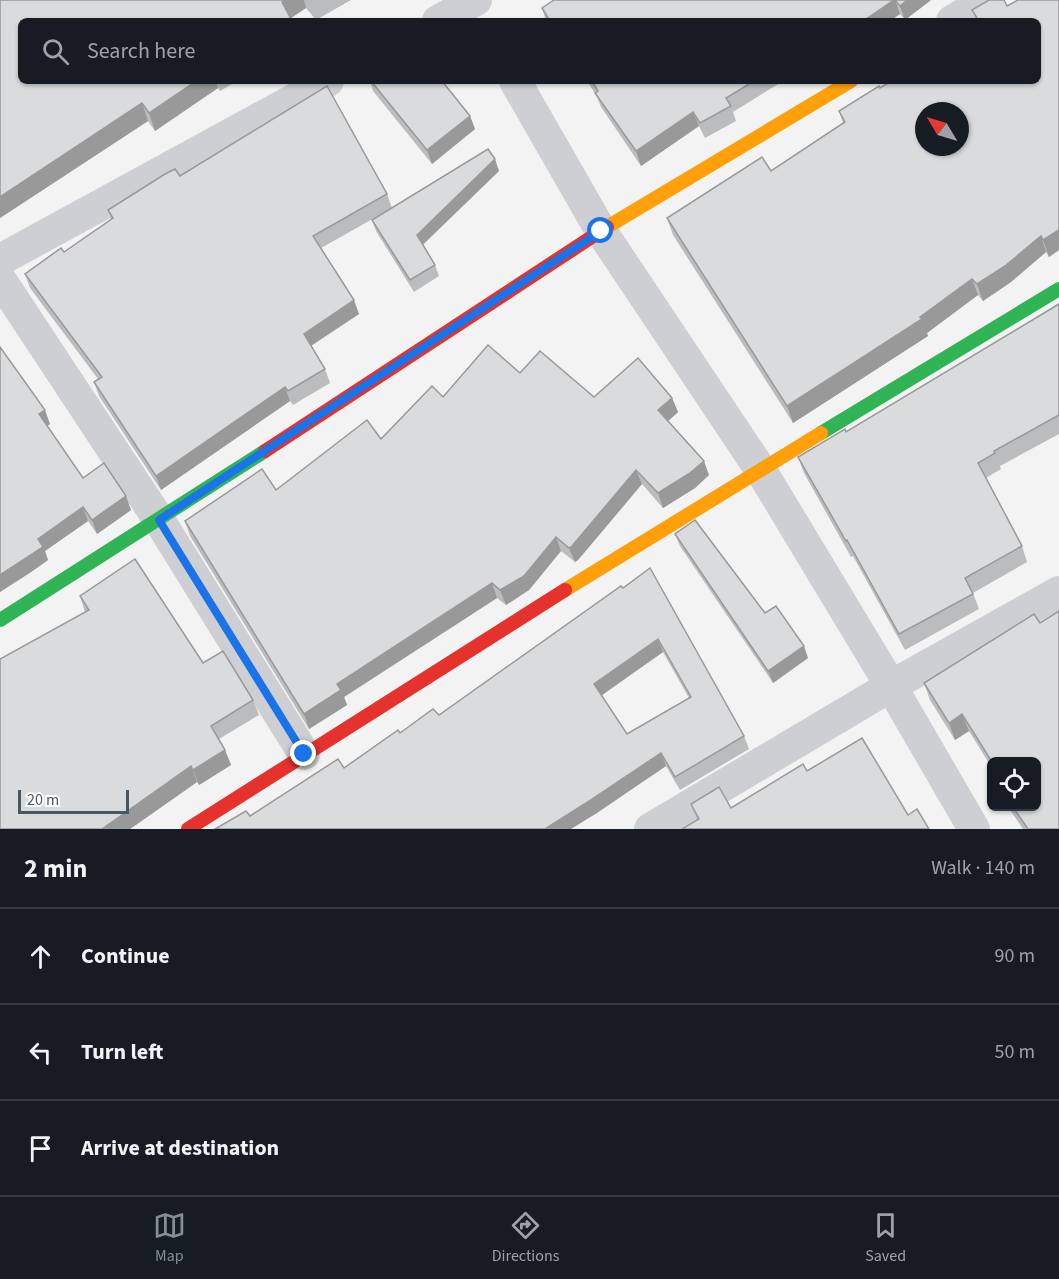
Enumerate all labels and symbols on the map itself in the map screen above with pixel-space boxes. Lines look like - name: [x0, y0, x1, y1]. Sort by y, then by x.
- north arrow: [915, 102, 969, 156]
- route start: [587, 217, 613, 243]
- route end: [290, 740, 316, 766]
- scale bar: [18, 787, 129, 814]

